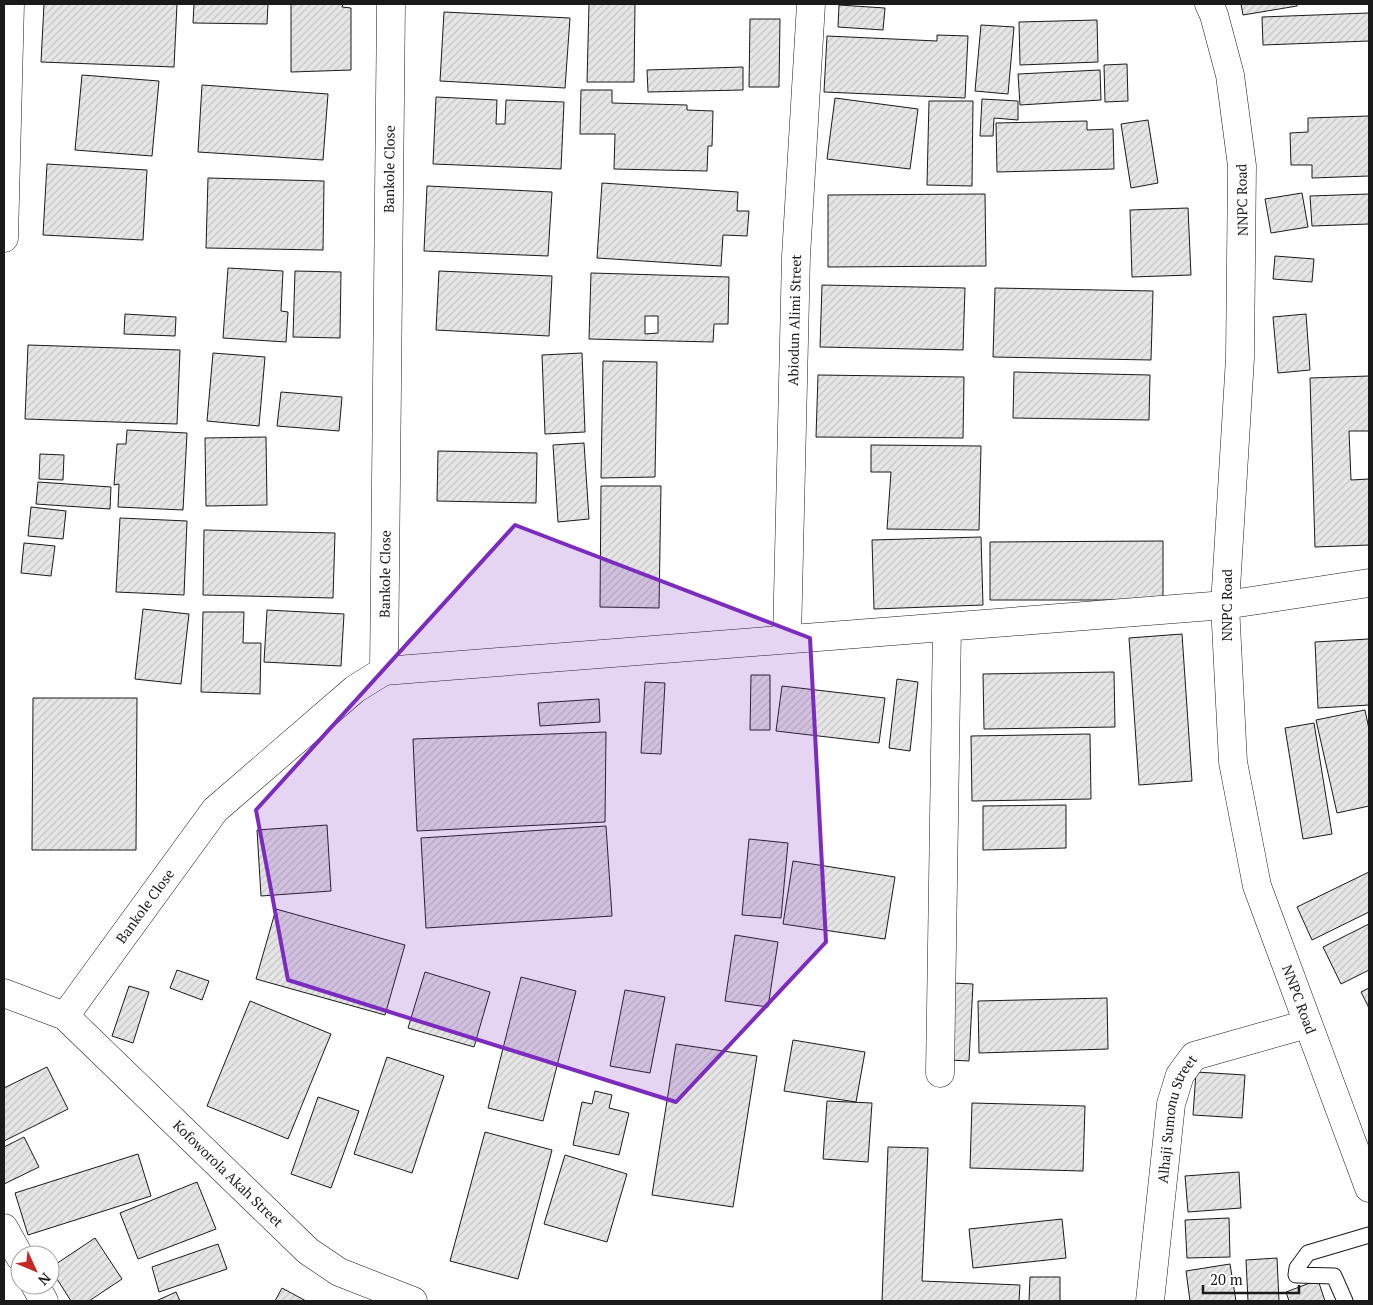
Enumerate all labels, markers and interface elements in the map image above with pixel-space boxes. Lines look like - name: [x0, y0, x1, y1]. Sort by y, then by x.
- street label: Bankole Close: [379, 125, 399, 213]
- street label: NNPC Road: [1231, 163, 1252, 236]
- street label: Abiodun Alimi Street: [783, 253, 805, 386]
- street label: Bankole Close: [375, 530, 394, 618]
- street label: NNPC Road: [1217, 569, 1236, 641]
- street label: Bankole Close: [111, 865, 178, 947]
- street label: NNPC Road: [1278, 962, 1321, 1037]
- street label: Alhaji Sumonu Street: [1153, 1050, 1201, 1184]
- street label: Kofoworola Akah Street: [169, 1116, 288, 1232]
- north arrow: [10, 1245, 60, 1295]
- scale bar: [1203, 1262, 1299, 1294]
- text: N: [34, 1269, 55, 1290]
- text: 20 m: [1210, 1269, 1243, 1289]

